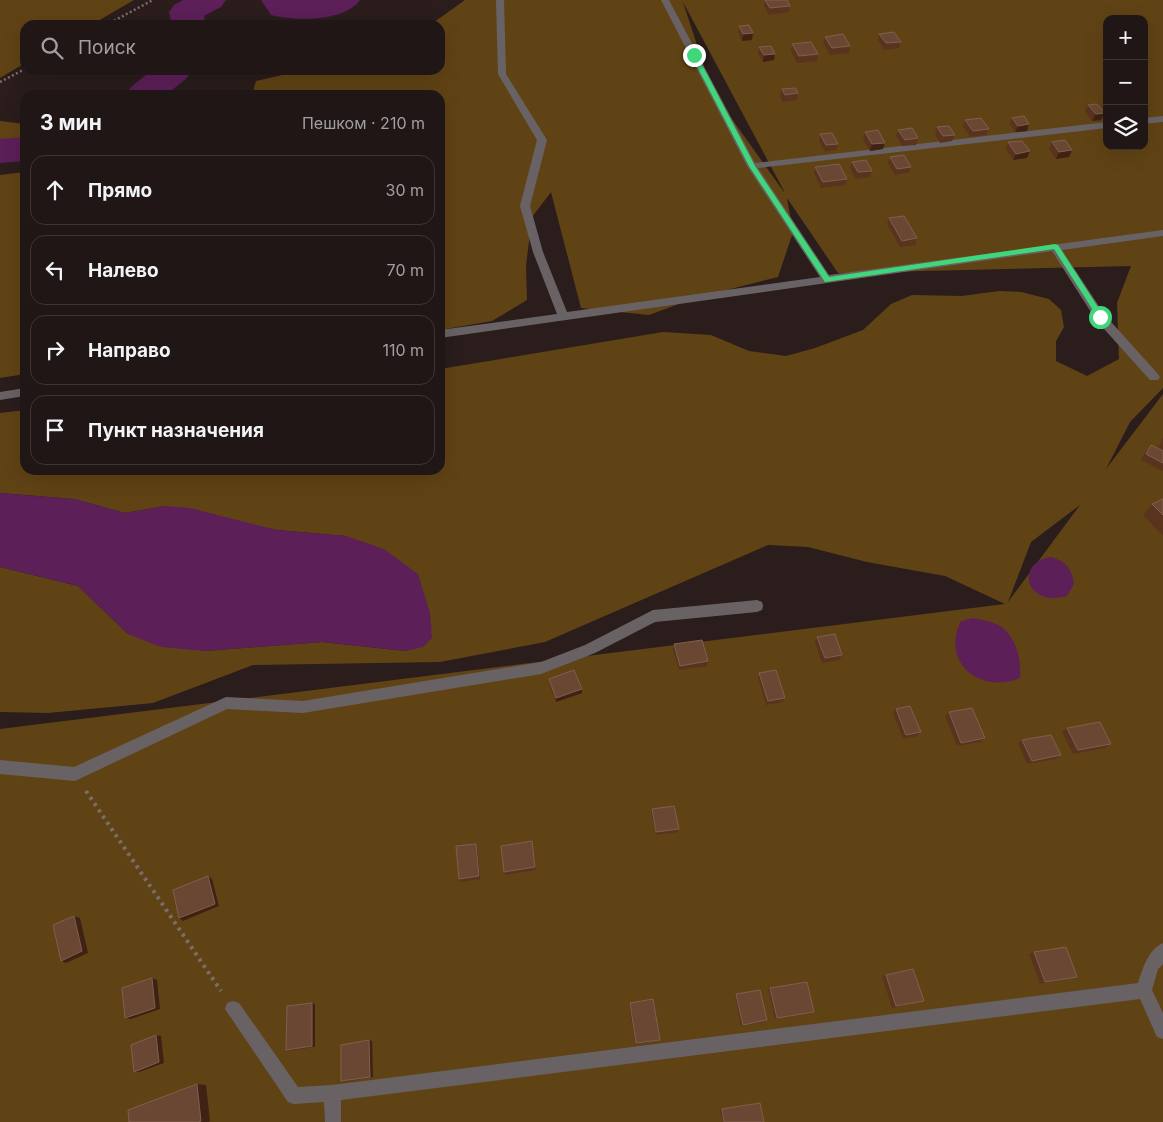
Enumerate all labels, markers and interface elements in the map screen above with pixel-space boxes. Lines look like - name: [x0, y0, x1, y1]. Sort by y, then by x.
- map controls: [1103, 15, 1148, 150]
- button: +: [1103, 15, 1148, 60]
- search box: [20, 20, 445, 75]
- icon: search: [38, 34, 66, 62]
- text: Поиск: [78, 36, 136, 59]
- route end: [683, 44, 706, 67]
- button: −: [1103, 60, 1148, 105]
- button: layers: [1103, 105, 1148, 150]
- text: 3 мин: [40, 110, 102, 135]
- text: Пешком · 210 m: [302, 113, 425, 133]
- icon: ahead: [41, 176, 69, 204]
- text: Прямо: [88, 179, 152, 202]
- text: 30 m: [386, 180, 424, 200]
- icon: left: [41, 256, 69, 284]
- text: Налево: [88, 259, 159, 282]
- text: 70 m: [387, 260, 424, 280]
- route start: [1089, 306, 1112, 329]
- icon: right: [41, 336, 69, 364]
- text: Направо: [88, 339, 171, 362]
- text: 110 m: [382, 340, 424, 360]
- icon: arrive: [41, 416, 69, 444]
- text: Пункт назначения: [88, 419, 264, 442]

